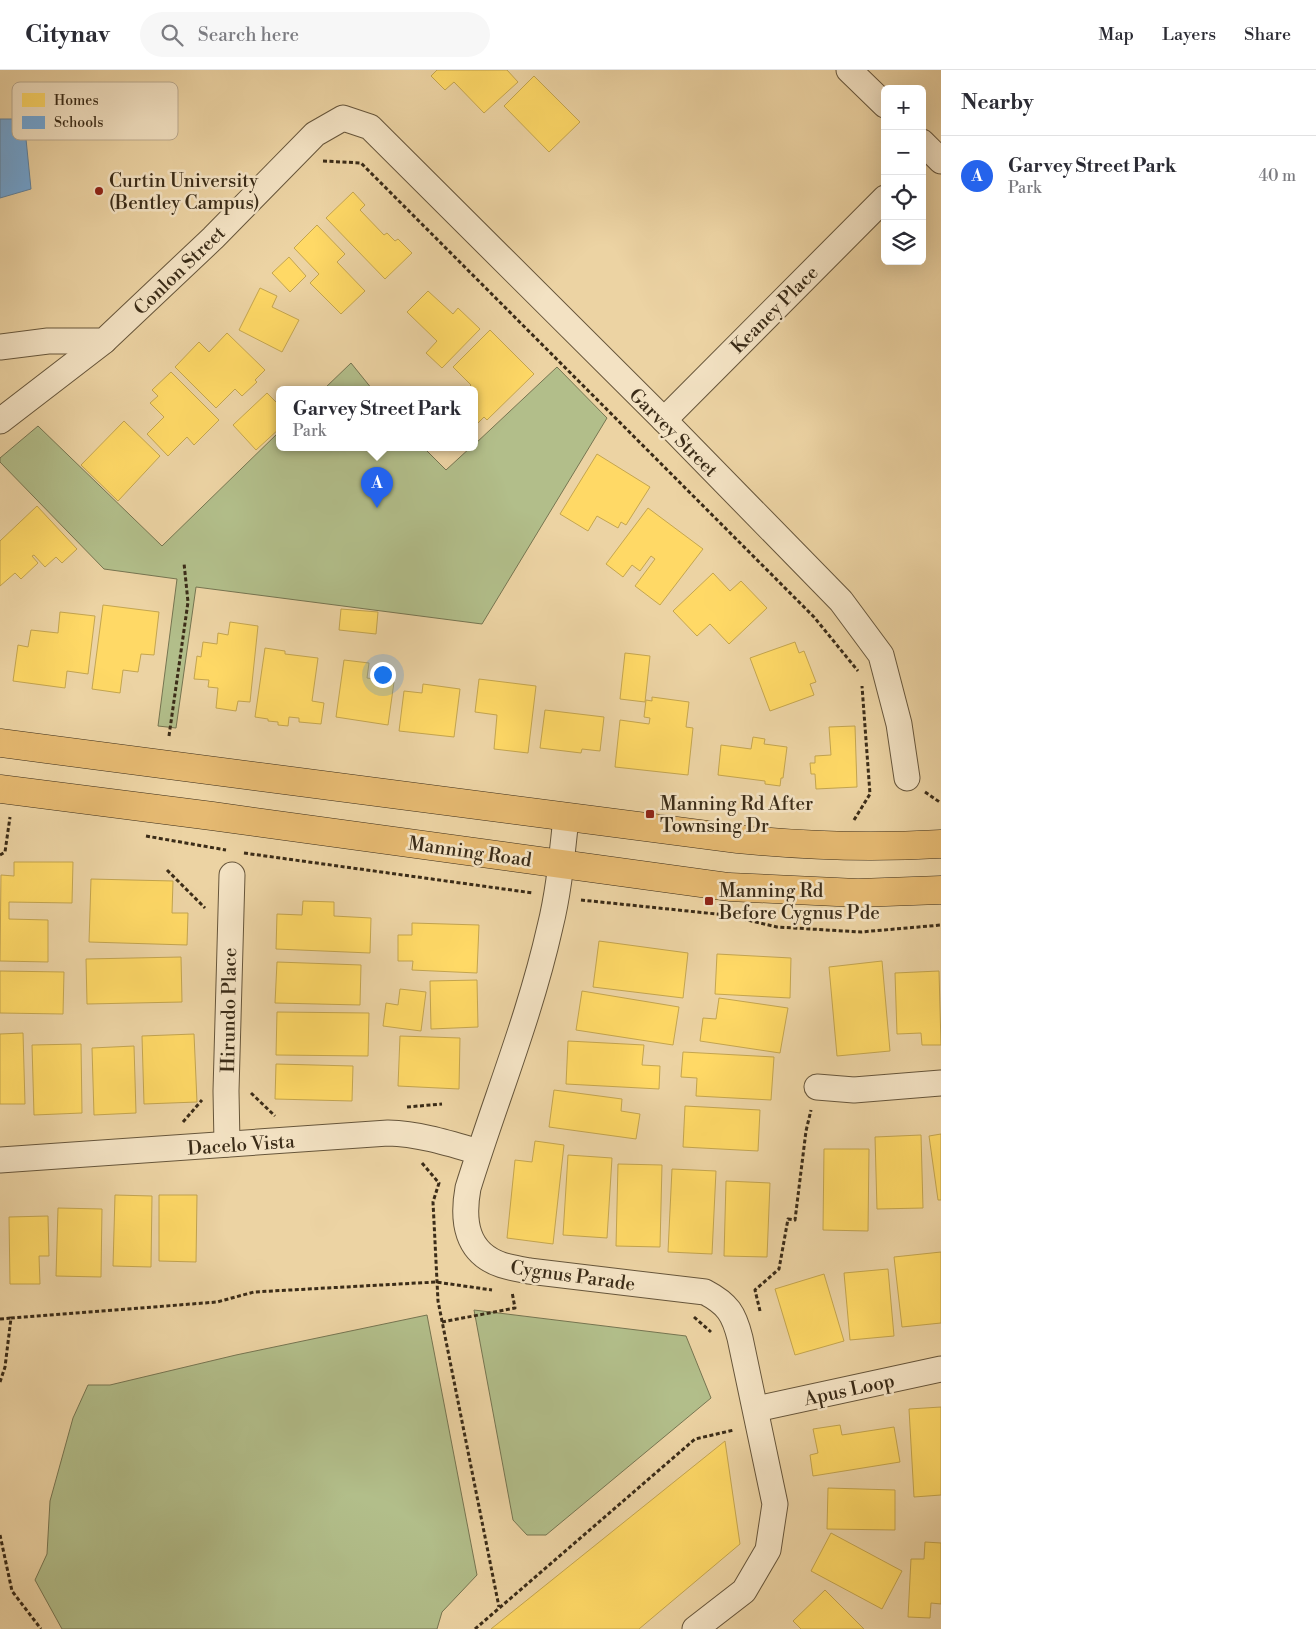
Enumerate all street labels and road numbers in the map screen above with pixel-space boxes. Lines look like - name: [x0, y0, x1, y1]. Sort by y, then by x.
- street label: Conlon Street: [129, 221, 231, 320]
- street label: Keaney Place: [726, 261, 824, 359]
- street label: Garvey Street: [624, 383, 723, 482]
- street label: Manning Road: [407, 831, 533, 873]
- street label: Hirundo Place: [216, 947, 242, 1073]
- street label: Dacelo Vista: [187, 1129, 296, 1161]
- street label: Cygnus Parade: [509, 1255, 637, 1297]
- street label: Apus Loop: [801, 1369, 897, 1411]

